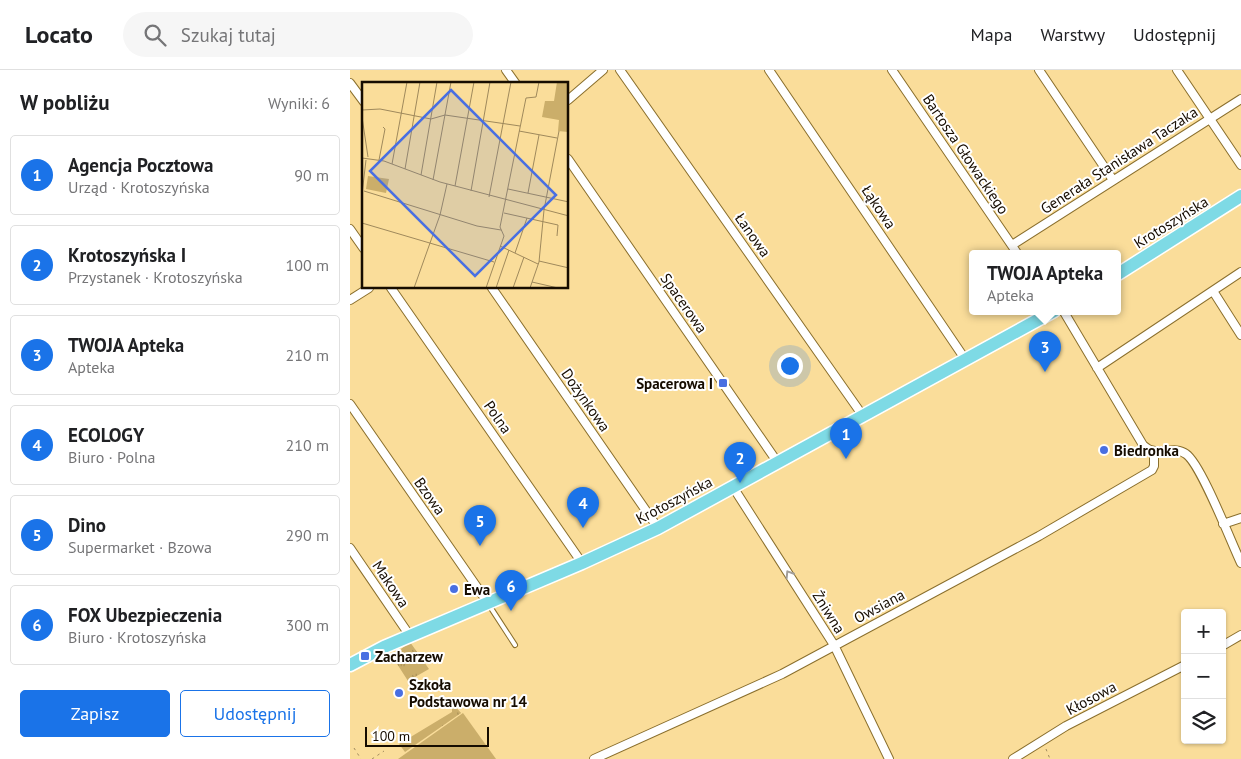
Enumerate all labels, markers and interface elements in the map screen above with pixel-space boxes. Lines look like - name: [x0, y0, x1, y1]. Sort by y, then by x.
- search box: [123, 12, 473, 57]
- text: Locato: [25, 19, 93, 50]
- icon: search: [141, 21, 169, 49]
- text: Szukaj tutaj: [181, 23, 276, 47]
- text: Mapa: [971, 23, 1012, 46]
- text: Warstwy: [1040, 23, 1105, 46]
- text: Udostępnij: [1133, 23, 1216, 46]
- inset map: [362, 82, 569, 289]
- text: W pobliżu: [20, 89, 109, 116]
- street label: Bartosza Głowackiego: [919, 90, 1013, 218]
- text: Wyniki: 6: [268, 93, 330, 113]
- street label: Generała Stanisława Taczaka: [1037, 102, 1201, 218]
- text: Agencja Pocztowa: [68, 153, 213, 177]
- text: 1: [32, 165, 42, 185]
- text: 90 m: [294, 165, 329, 185]
- text: Urząd · Krotoszyńska: [68, 177, 210, 197]
- street label: Łąkowa: [858, 182, 900, 232]
- street label: Krotoszyńska: [1130, 192, 1212, 252]
- street label: Łanowa: [731, 209, 775, 261]
- text: Krotoszyńska I: [68, 243, 186, 267]
- popup: [969, 250, 1121, 315]
- text: 2: [32, 255, 42, 275]
- text: 100 m: [286, 255, 329, 275]
- text: TWOJA Apteka: [987, 261, 1103, 285]
- text: Przystanek · Krotoszyńska: [68, 267, 243, 287]
- street label: Spacerowa: [656, 269, 712, 337]
- text: Apteka: [987, 285, 1034, 305]
- pin: 3: [1029, 331, 1061, 372]
- text: TWOJA Apteka: [68, 333, 184, 357]
- text: 3: [32, 345, 42, 365]
- text: 210 m: [286, 345, 329, 365]
- your location: [777, 353, 803, 379]
- text: Apteka: [68, 357, 115, 377]
- street label: Dożynkowa: [557, 365, 615, 435]
- place label: Spacerowa I: [636, 374, 713, 393]
- marker: Spacerowa I: [717, 377, 729, 389]
- street label: Polna: [480, 397, 516, 437]
- pin: 1: [830, 418, 862, 459]
- text: ECOLOGY: [68, 423, 144, 447]
- text: 4: [32, 435, 42, 455]
- text: 210 m: [286, 435, 329, 455]
- place label: Biedronka: [1114, 441, 1179, 460]
- pin: 2: [724, 442, 756, 483]
- marker: Biedronka: [1098, 444, 1110, 456]
- text: Biuro · Polna: [68, 447, 155, 467]
- street label: Krotoszyńska: [633, 472, 715, 528]
- street label: Bzowa: [410, 474, 450, 518]
- pin: 4: [567, 487, 599, 528]
- pin: 5: [464, 505, 496, 546]
- text: Dino: [68, 513, 106, 537]
- text: 5: [32, 525, 42, 545]
- text: 290 m: [286, 525, 329, 545]
- text: Supermarket · Bzowa: [68, 537, 212, 557]
- street label: Makowa: [368, 557, 414, 611]
- pin: 6: [495, 570, 527, 611]
- one-way arrow: [786, 571, 795, 580]
- place label: Ewa: [464, 580, 490, 599]
- marker: Ewa: [448, 583, 460, 595]
- street label: Owsiana: [850, 585, 908, 627]
- street label: Żniwna: [809, 587, 849, 637]
- text: FOX Ubezpieczenia: [68, 603, 222, 627]
- map controls: [1181, 609, 1226, 744]
- button: +: [1181, 609, 1226, 654]
- text: 6: [32, 615, 42, 635]
- text: 300 m: [286, 615, 329, 635]
- text: Biuro · Krotoszyńska: [68, 627, 207, 647]
- place label: Zacharzew: [375, 647, 443, 666]
- marker: Zacharzew: [359, 650, 371, 662]
- button: −: [1181, 654, 1226, 699]
- place label: Szkoła Podstawowa nr 14: [409, 675, 528, 711]
- street label: Kłosowa: [1063, 677, 1119, 719]
- marker: Szkoła Podstawowa nr 14: [393, 687, 405, 699]
- button: Zapisz: [20, 690, 170, 737]
- button: Udostępnij: [180, 690, 330, 737]
- button: layers: [1181, 699, 1226, 744]
- scale bar: [365, 724, 489, 747]
- text: 100 m: [372, 727, 410, 745]

